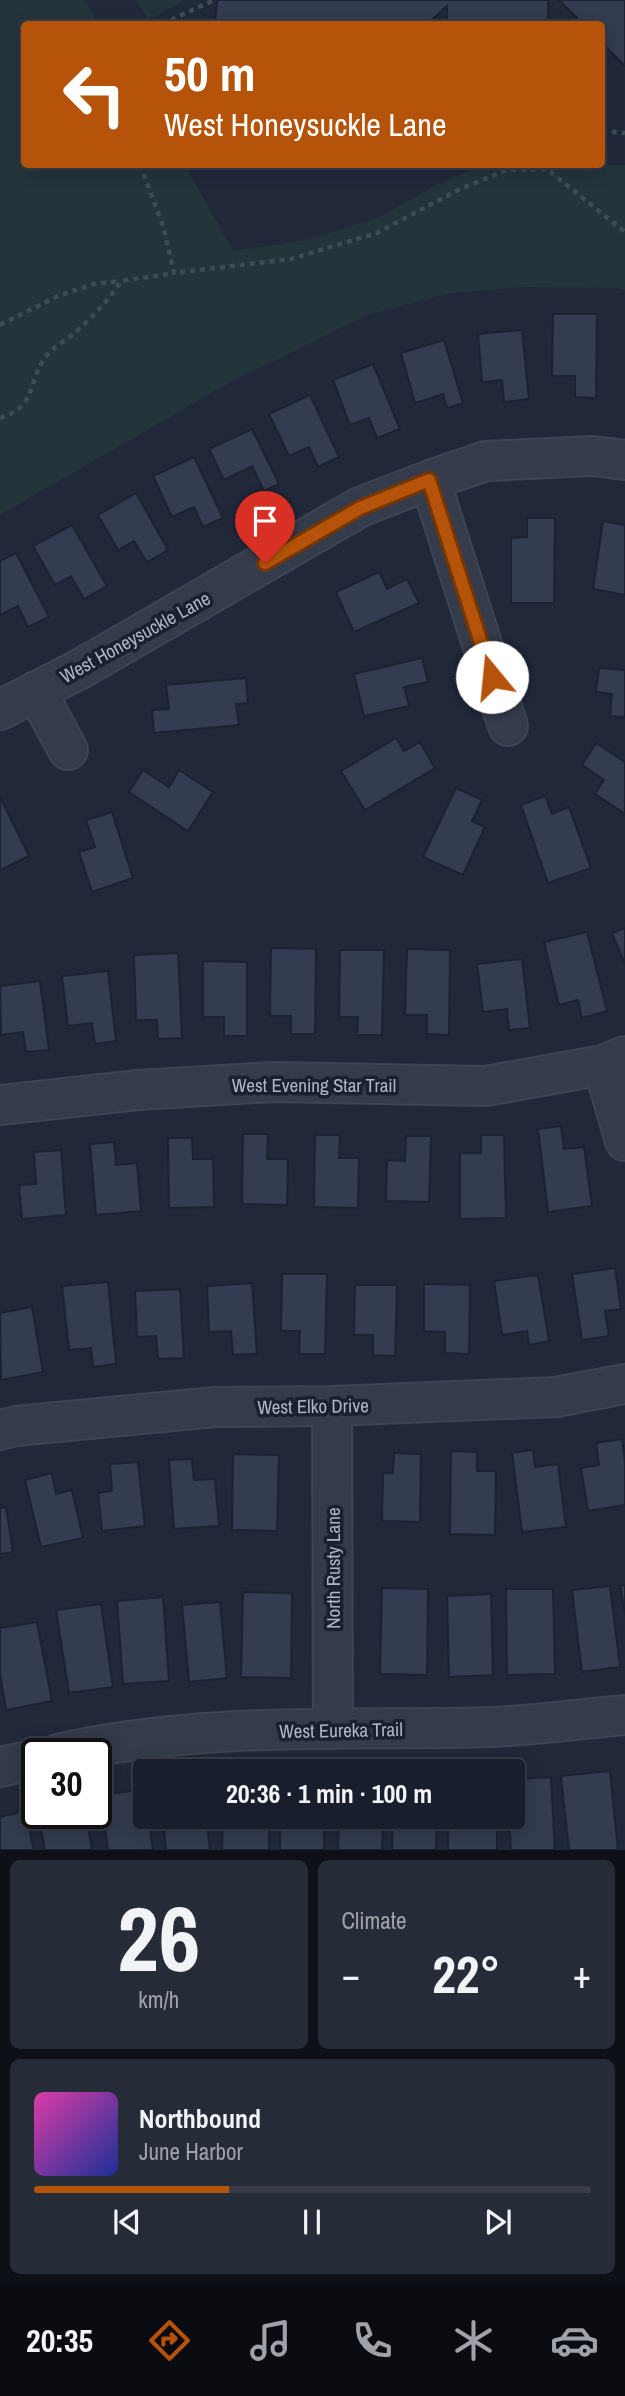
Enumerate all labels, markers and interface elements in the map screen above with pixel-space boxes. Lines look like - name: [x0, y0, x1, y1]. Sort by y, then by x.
- text: 50 m: [164, 40, 256, 106]
- icon: left: [49, 49, 140, 140]
- text: West Honeysuckle Lane: [164, 103, 447, 146]
- pin: [235, 491, 295, 563]
- icon: arrive: [246, 502, 284, 540]
- street label: West Honeysuckle Lane: [55, 585, 215, 689]
- position arrow: [455, 640, 529, 714]
- street label: West Evening Star Trail: [232, 1072, 396, 1098]
- street label: West Elko Drive: [257, 1392, 369, 1420]
- street label: North Rusty Lane: [320, 1507, 346, 1629]
- street label: West Eureka Trail: [279, 1716, 403, 1744]
- speed limit sign: 30: [21, 1738, 112, 1829]
- text: 20:36 · 1 min · 100 m: [226, 1776, 432, 1811]
- text: 26: [117, 1877, 200, 1999]
- text: Climate: [342, 1905, 406, 1936]
- text: 22°: [432, 1939, 500, 2009]
- text: −: [342, 1949, 360, 2000]
- text: +: [573, 1949, 591, 2000]
- text: km/h: [138, 1984, 179, 2015]
- text: Northbound: [139, 2101, 261, 2136]
- text: June Harbor: [139, 2136, 243, 2167]
- icon: previous: [108, 2203, 146, 2241]
- icon: pause: [293, 2203, 331, 2241]
- icon: next: [479, 2203, 517, 2241]
- icon: directions: [145, 2316, 194, 2365]
- icon: music: [246, 2316, 295, 2365]
- icon: phone: [348, 2316, 397, 2365]
- icon: climate: [449, 2316, 498, 2365]
- icon: car: [550, 2316, 599, 2365]
- text: 20:35: [26, 2319, 93, 2362]

